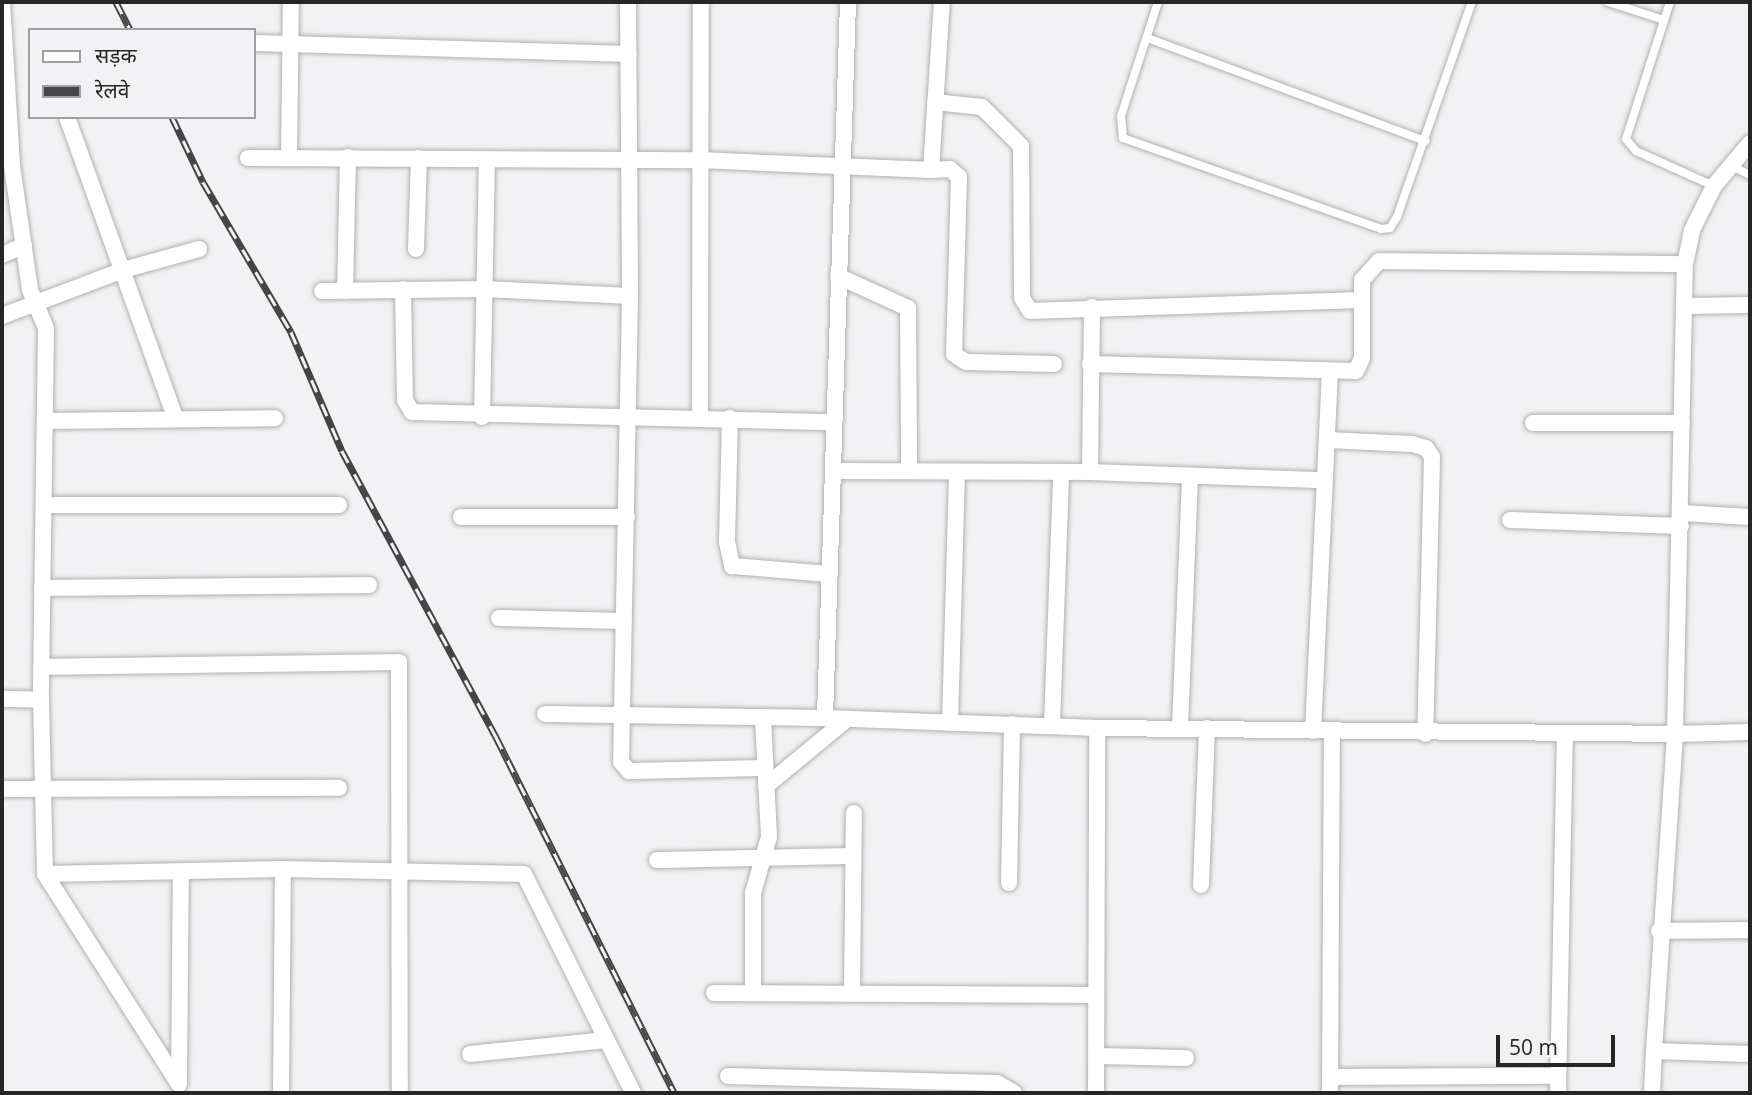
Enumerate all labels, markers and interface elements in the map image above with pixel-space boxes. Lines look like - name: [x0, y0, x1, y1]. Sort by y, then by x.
- legend: [28, 28, 256, 119]
- text: सड़क: [95, 41, 137, 69]
- text: रेलवे: [95, 76, 130, 104]
- scale bar: [1500, 1021, 1619, 1066]
- text: 50 m: [1509, 1033, 1558, 1061]

